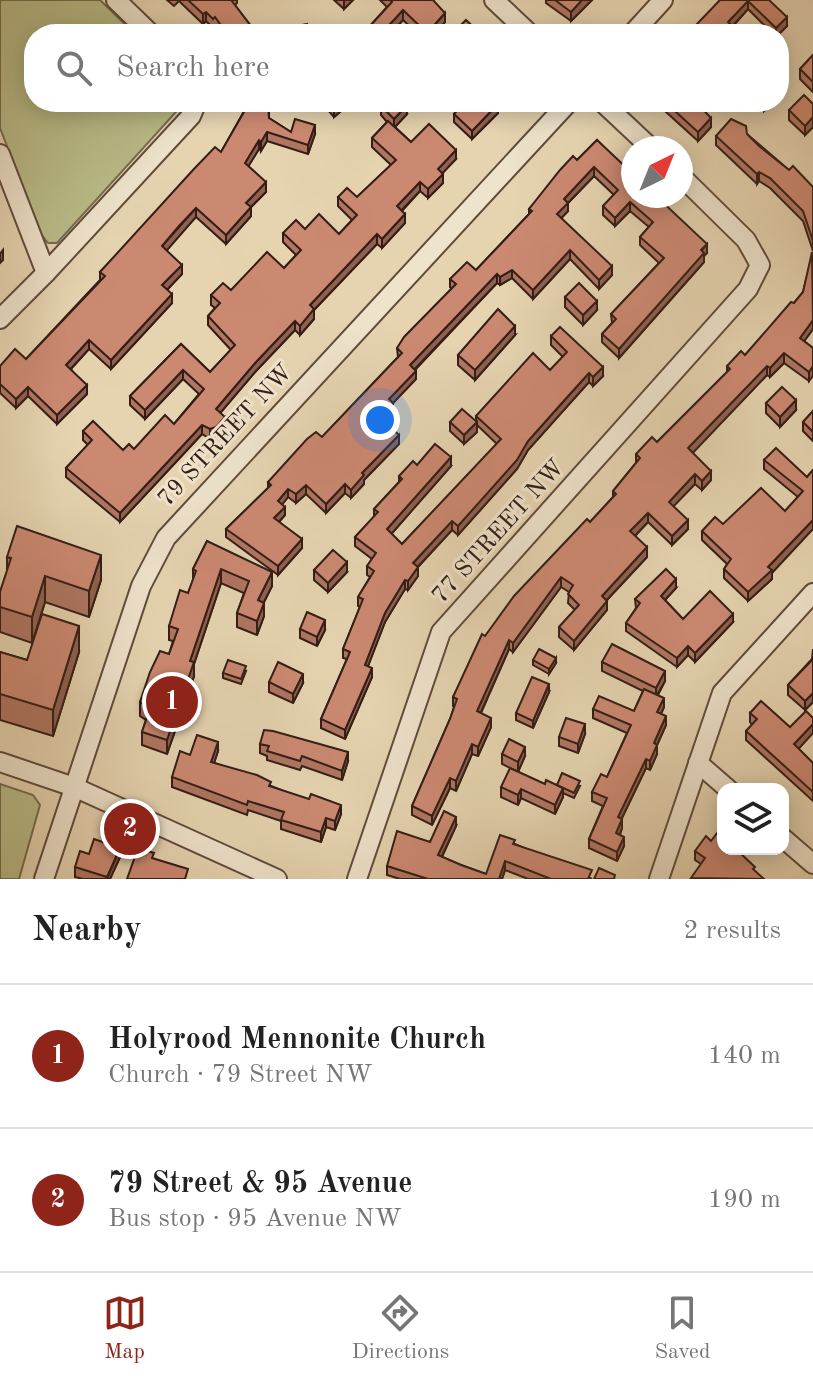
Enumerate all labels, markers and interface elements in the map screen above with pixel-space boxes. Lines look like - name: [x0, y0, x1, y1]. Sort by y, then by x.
- search box: [24, 24, 789, 112]
- icon: search: [52, 46, 96, 90]
- text: Search here: [116, 53, 270, 83]
- north arrow: [621, 136, 693, 208]
- street label: 79 STREET NW: [154, 360, 298, 512]
- your location: [360, 400, 400, 440]
- street label: 77 STREET NW: [428, 455, 570, 609]
- pin: 1: [146, 672, 198, 732]
- map controls: [717, 783, 789, 855]
- button: layers: [717, 783, 789, 855]
- pin: 2: [104, 799, 156, 859]
- text: Nearby: [32, 914, 142, 948]
- text: 2 results: [683, 918, 781, 944]
- text: Holyrood Mennonite Church: [108, 1025, 486, 1055]
- text: 1: [50, 1043, 66, 1069]
- text: 140 m: [708, 1043, 781, 1069]
- text: Church · 79 Street NW: [108, 1062, 373, 1088]
- text: 79 Street & 95 Avenue: [108, 1169, 412, 1199]
- text: 2: [50, 1187, 66, 1213]
- text: 190 m: [708, 1187, 781, 1213]
- text: Bus stop · 95 Avenue NW: [108, 1206, 402, 1232]
- tab: Map: [103, 1291, 147, 1366]
- tab: Directions: [352, 1291, 449, 1366]
- tab: Saved: [654, 1291, 710, 1366]

